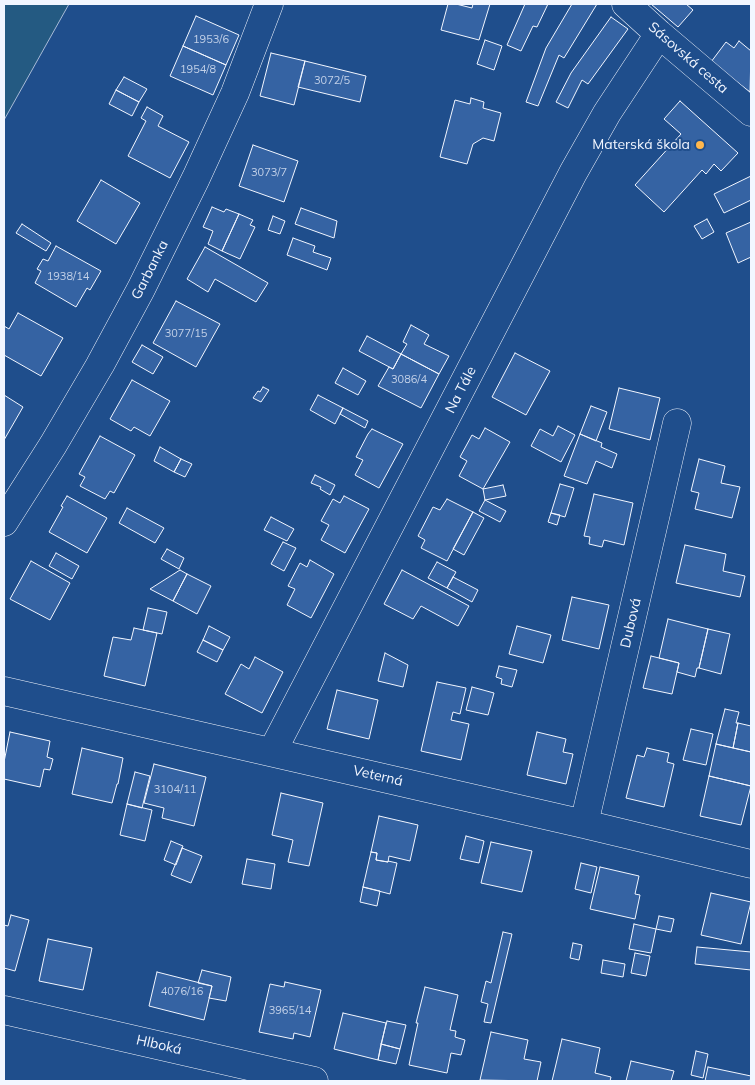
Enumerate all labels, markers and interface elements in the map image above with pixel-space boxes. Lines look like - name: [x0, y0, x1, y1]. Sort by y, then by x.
- street label: Sásovská cesta: [645, 19, 731, 97]
- house number: 1953/6: [193, 33, 229, 47]
- house number: 1954/8: [180, 63, 216, 77]
- house number: 3072/5: [314, 74, 350, 88]
- place label: Materská škola: [592, 137, 690, 153]
- marker: Materská škola: [694, 139, 706, 151]
- house number: 3073/7: [251, 166, 287, 180]
- street label: Garbanka: [128, 238, 172, 302]
- house number: 1938/14: [47, 270, 89, 284]
- house number: 3077/15: [165, 327, 207, 341]
- street label: Na Tále: [442, 364, 480, 416]
- house number: 3086/4: [391, 373, 427, 387]
- street label: Dubová: [617, 596, 645, 650]
- street label: Veterná: [351, 762, 405, 790]
- house number: 3104/11: [154, 783, 196, 797]
- house number: 4076/16: [161, 985, 203, 999]
- house number: 3965/14: [269, 1004, 311, 1018]
- street label: Hlboká: [135, 1032, 183, 1058]

